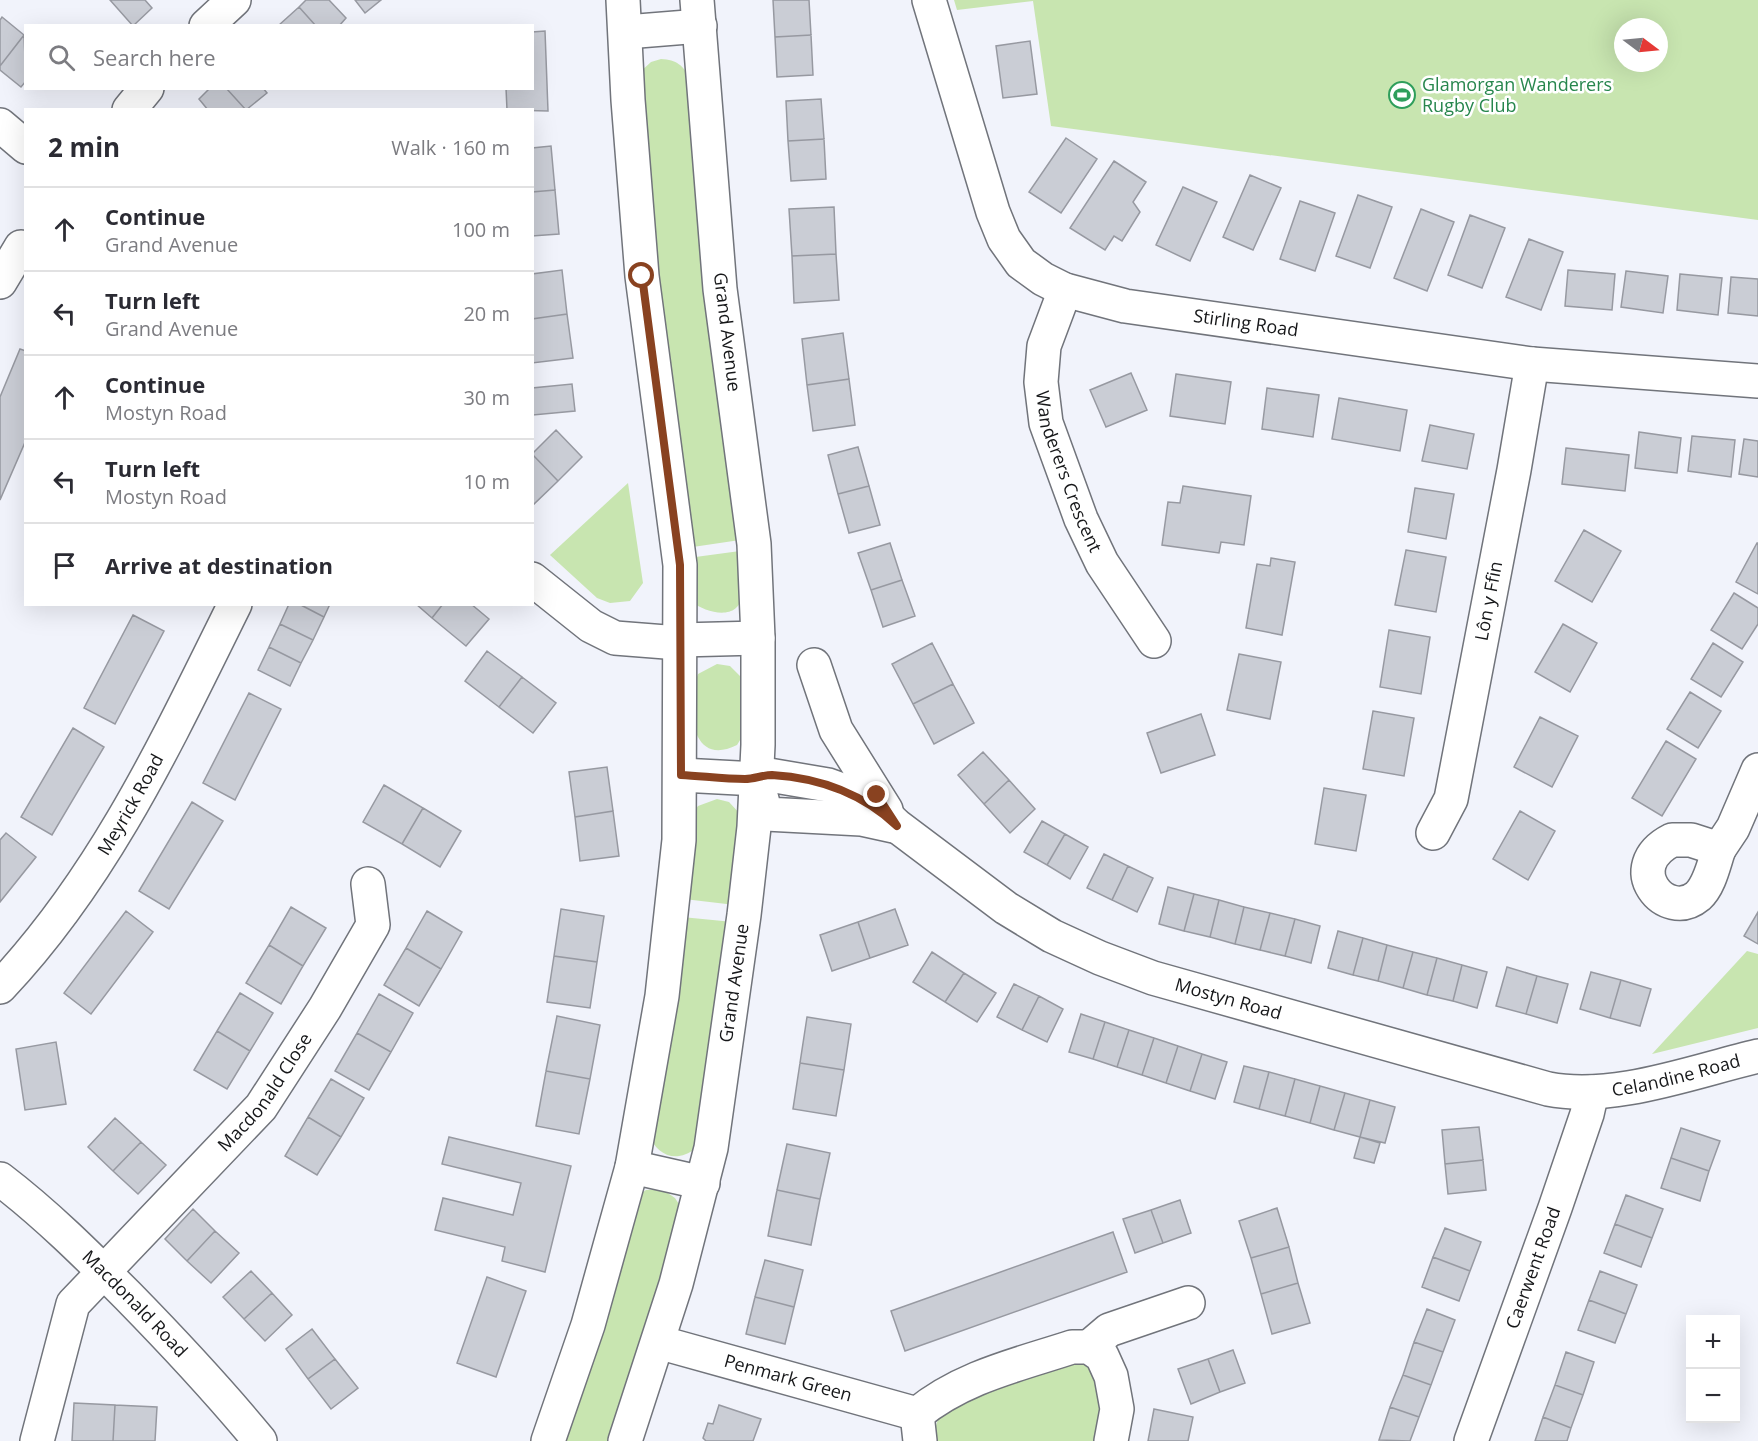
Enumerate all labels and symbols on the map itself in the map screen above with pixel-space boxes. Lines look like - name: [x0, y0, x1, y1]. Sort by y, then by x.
- north arrow: [1614, 18, 1668, 72]
- place label: Glamorgan Wanderers Rugby Club: [1422, 72, 1612, 117]
- sports icon: Glamorgan Wanderers Rugby Club: [1387, 80, 1417, 110]
- route start: [628, 262, 654, 288]
- street label: Grand Avenue: [709, 271, 747, 393]
- street label: Stirling Road: [1192, 303, 1300, 342]
- street label: Wanderers Crescent: [1031, 389, 1108, 556]
- street label: Lôn y Ffin: [1469, 559, 1507, 643]
- street label: Meyrick Road: [91, 749, 168, 859]
- route end: [863, 781, 889, 807]
- street label: Grand Avenue: [713, 922, 754, 1044]
- street label: Mostyn Road: [1173, 972, 1285, 1025]
- street label: Macdonald Close: [212, 1028, 317, 1156]
- street label: Celandine Road: [1610, 1048, 1743, 1101]
- street label: Caerwent Road: [1499, 1203, 1565, 1332]
- street label: Macdonald Road: [78, 1244, 194, 1362]
- street label: Penmark Green: [722, 1348, 855, 1406]

